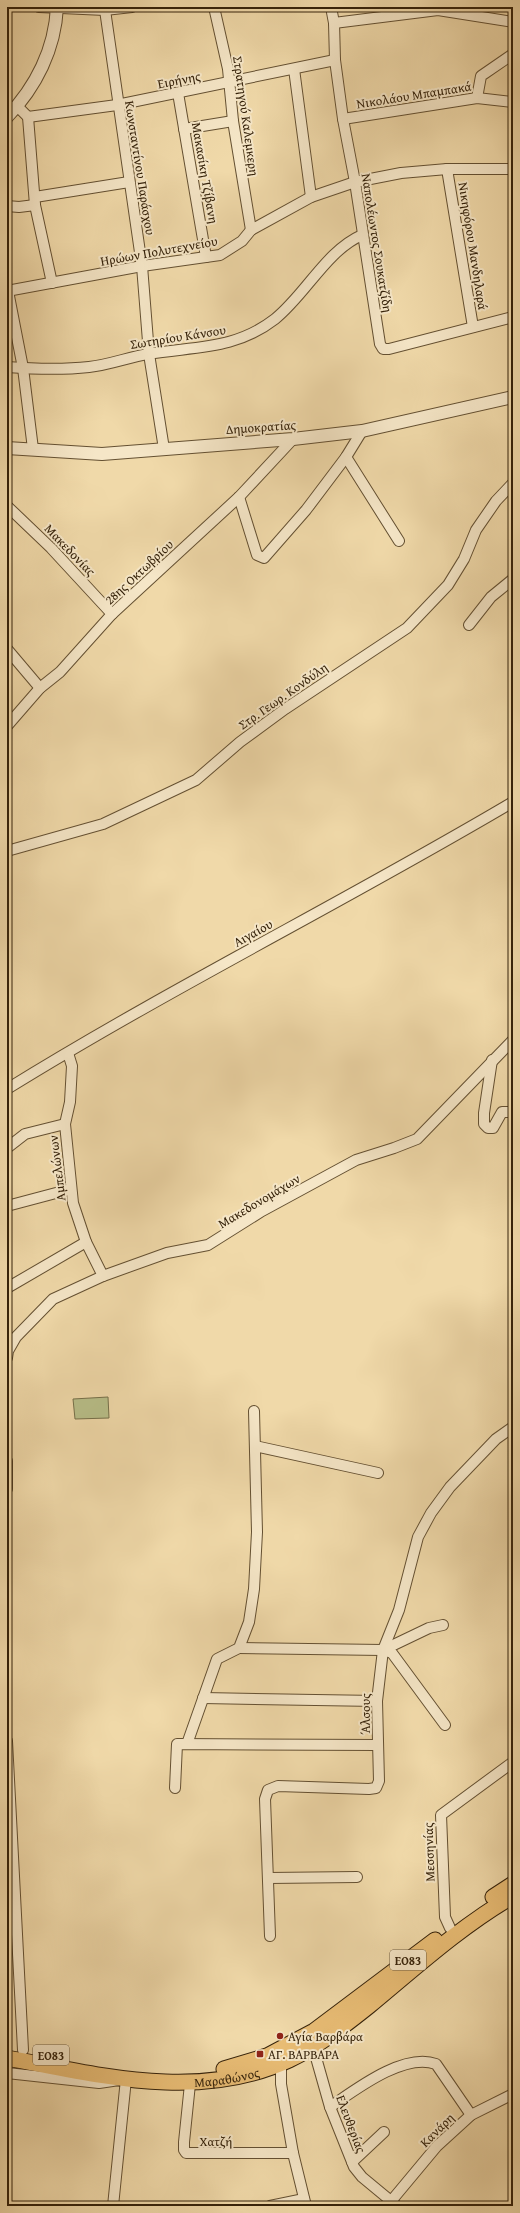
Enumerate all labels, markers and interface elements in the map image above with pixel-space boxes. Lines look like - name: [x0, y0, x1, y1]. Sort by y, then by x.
- street label: Στρατηγού Καλεμκερη: [228, 55, 264, 177]
- street label: Ειρήνης: [156, 66, 203, 93]
- street label: Νικολάου Μπαμπακά: [355, 77, 473, 113]
- street label: Κωνσταντίνου Παράσχου: [120, 99, 160, 237]
- street label: Μακασίκη Τζίβανη: [187, 121, 223, 225]
- street label: Ναπολέωντος Σουκατζίδη: [357, 172, 397, 314]
- street label: Νικηφόρου Μανδηλαρά: [454, 181, 492, 311]
- street label: Ηρώων Πολυτεχνείου: [99, 231, 219, 271]
- street label: Σωτηρίου Κάνσου: [129, 320, 227, 354]
- street label: Δημοκρατίας: [225, 415, 297, 439]
- street label: Μακεδονίας: [40, 520, 100, 581]
- street label: 28ης Οκτωβρίου: [100, 535, 178, 609]
- street label: Στρ. Γεωρ. Κονδύλη: [234, 658, 332, 734]
- street label: Αιγαίου: [230, 914, 276, 952]
- street label: Αμπελώνων: [43, 1134, 70, 1202]
- street label: Μακεδονομάχων: [214, 1169, 304, 1233]
- street label: Άλσους: [356, 1693, 375, 1735]
- street label: Μεσσηνίας: [418, 1822, 440, 1882]
- road number: ΕΟ83: [390, 1950, 426, 1970]
- place label: Αγία Βαρβάρα: [288, 2027, 363, 2046]
- marker: Αγία Βαρβάρα: [275, 2031, 285, 2041]
- road number: ΕΟ83: [33, 2045, 69, 2065]
- place label: ΑΓ. ΒΑΡΒΑΡΑ: [268, 2045, 339, 2064]
- marker: ΑΓ. ΒΑΡΒΑΡΑ: [255, 2049, 265, 2059]
- street label: Μαραθώνος: [194, 2062, 262, 2092]
- street label: Ελευθερίας: [331, 2092, 371, 2156]
- street label: Κανάρη: [415, 2108, 459, 2152]
- street label: Χατζή: [200, 2132, 232, 2151]

